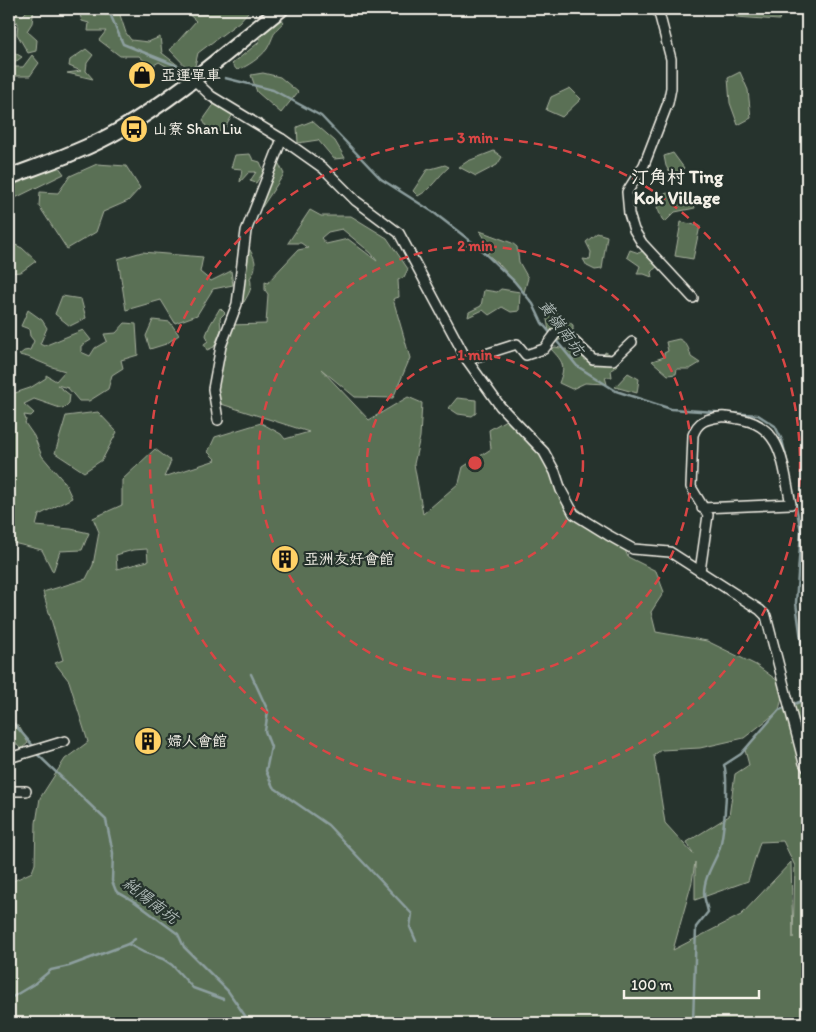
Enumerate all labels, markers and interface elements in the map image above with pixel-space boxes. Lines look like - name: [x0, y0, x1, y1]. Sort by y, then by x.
- shop icon: 亞運單車: [127, 60, 157, 90]
- place label: 亞運單車: [161, 66, 221, 84]
- bus stop icon: 山寮 Shan Liu: [119, 114, 149, 144]
- place label: 山寮 Shan Liu: [153, 120, 242, 138]
- text: 3 min: [457, 129, 494, 147]
- district label: 汀角村 Ting Kok Village: [631, 166, 724, 209]
- text: 2 min: [457, 237, 494, 255]
- water label: 黃嶺南坑: [535, 296, 589, 360]
- text: 1 min: [458, 346, 493, 364]
- centre of rings: [466, 454, 484, 472]
- building icon: 亞洲友好會館: [270, 544, 300, 574]
- place label: 亞洲友好會館: [304, 550, 394, 568]
- building icon: 婦人會館: [133, 726, 163, 756]
- place label: 婦人會館: [167, 732, 227, 750]
- water label: 純陽南坑: [120, 873, 183, 929]
- scale bar: [624, 967, 758, 999]
- text: 100 m: [631, 976, 673, 994]

